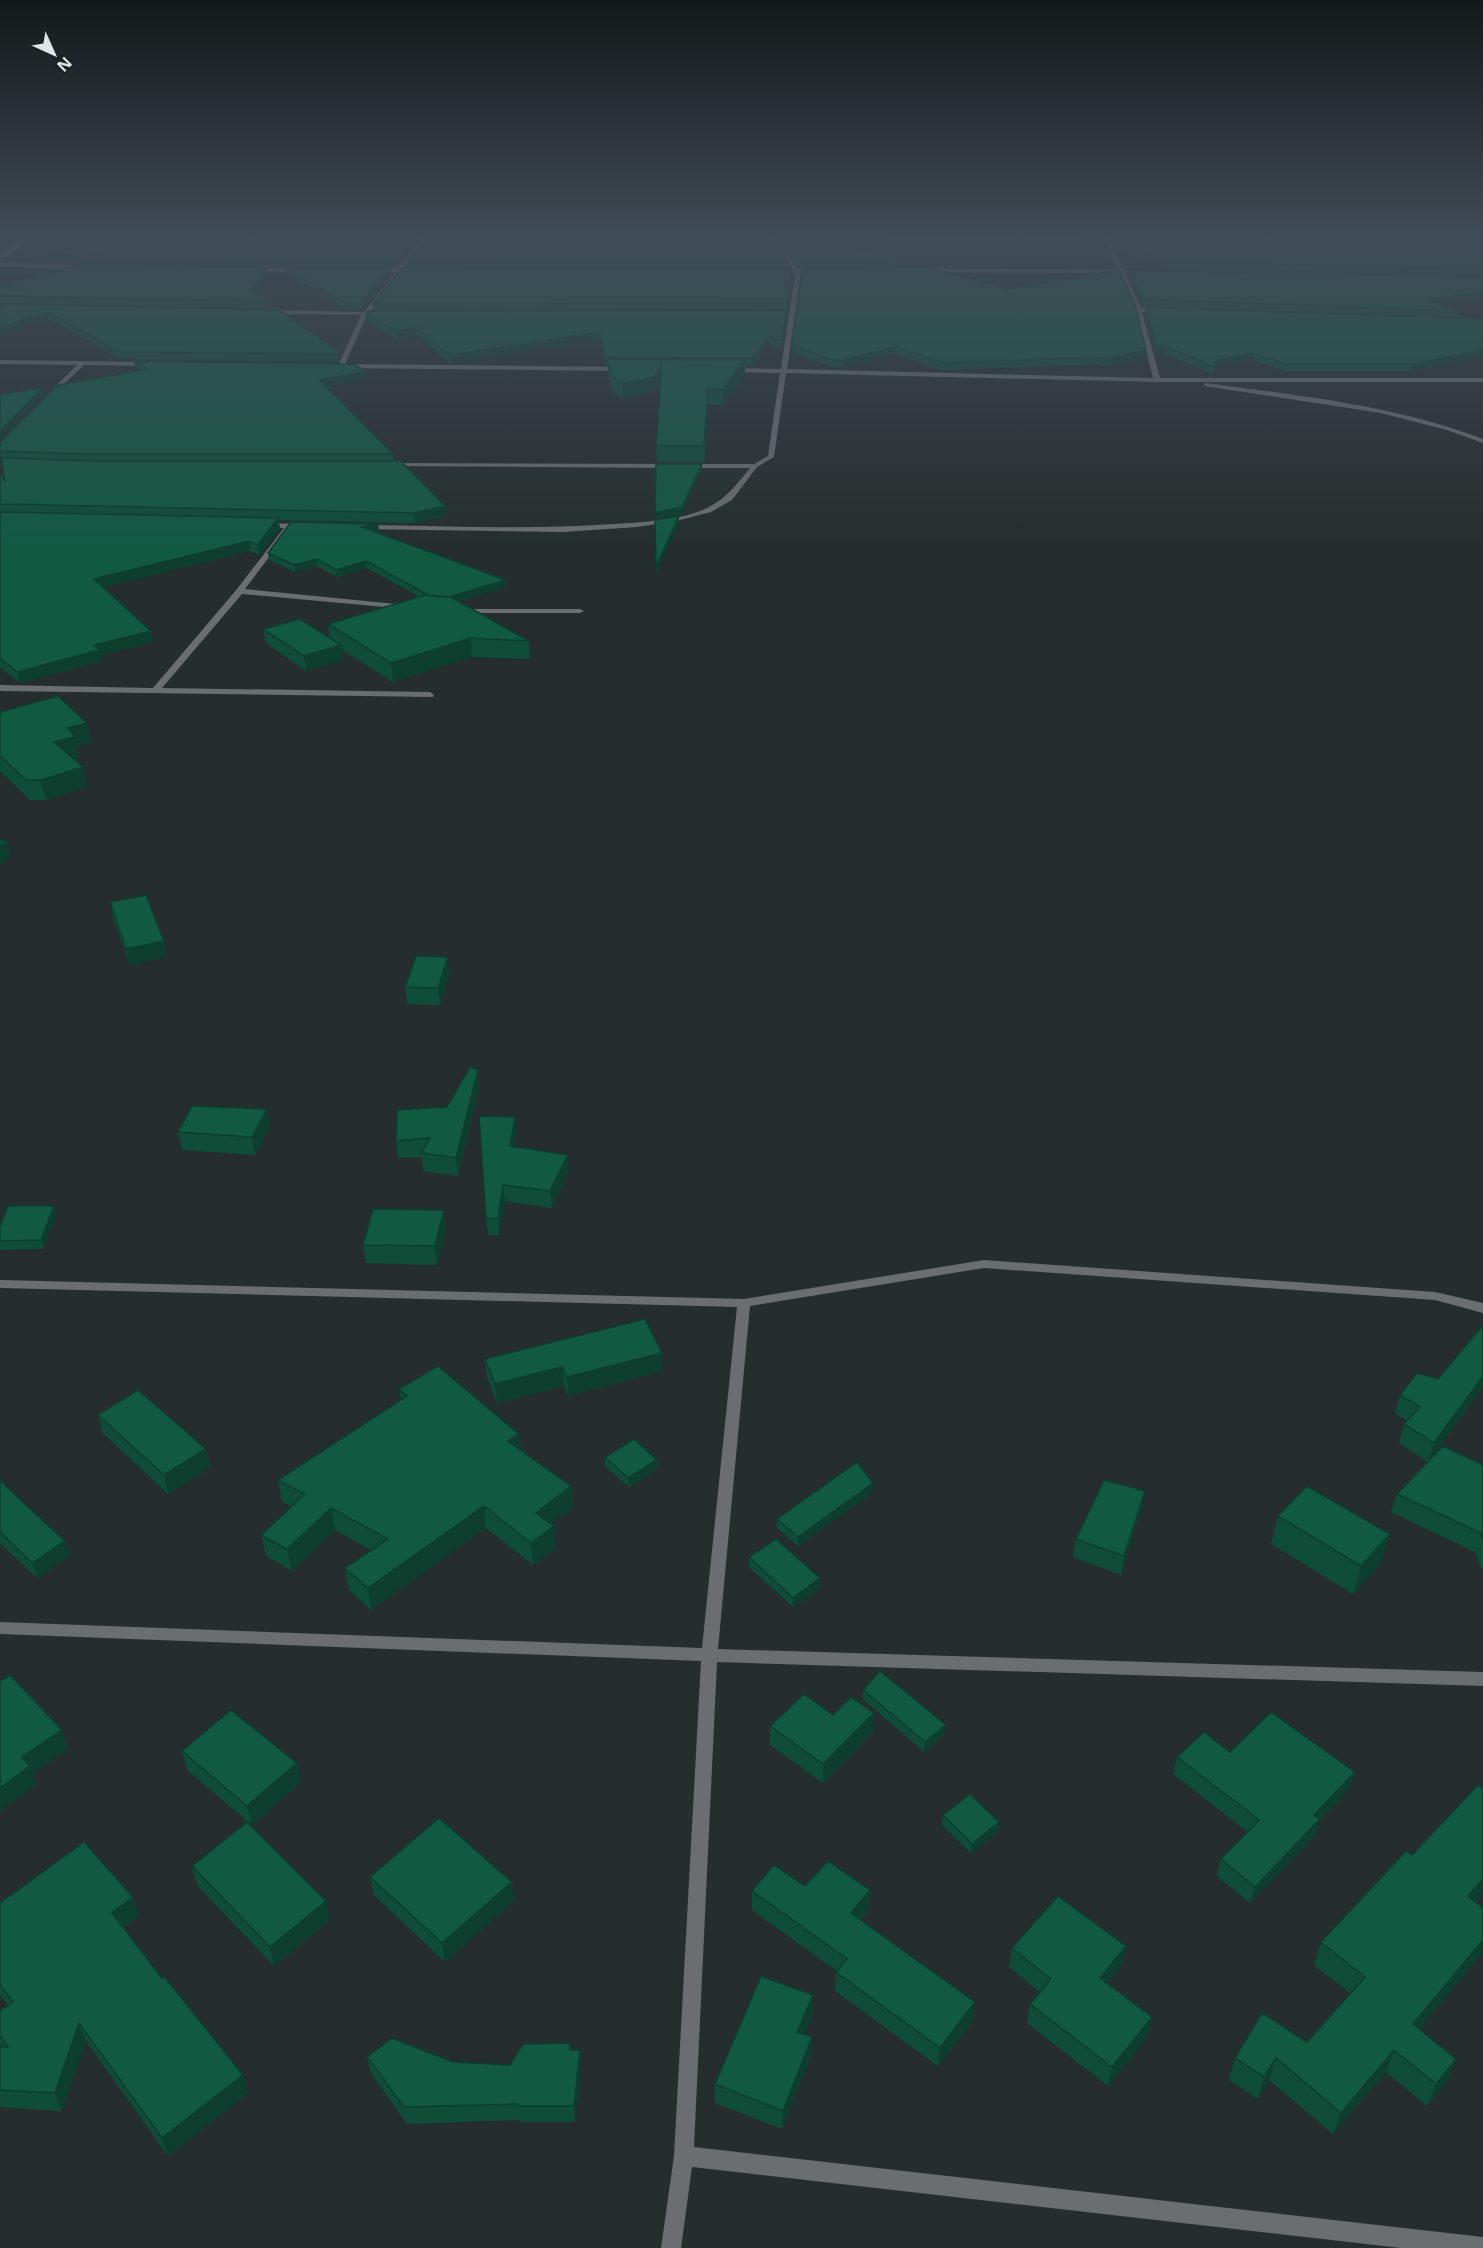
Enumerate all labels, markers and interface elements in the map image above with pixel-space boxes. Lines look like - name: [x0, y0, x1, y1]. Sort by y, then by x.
- north arrow: [24, 24, 84, 84]
- text: N: [52, 52, 77, 77]

